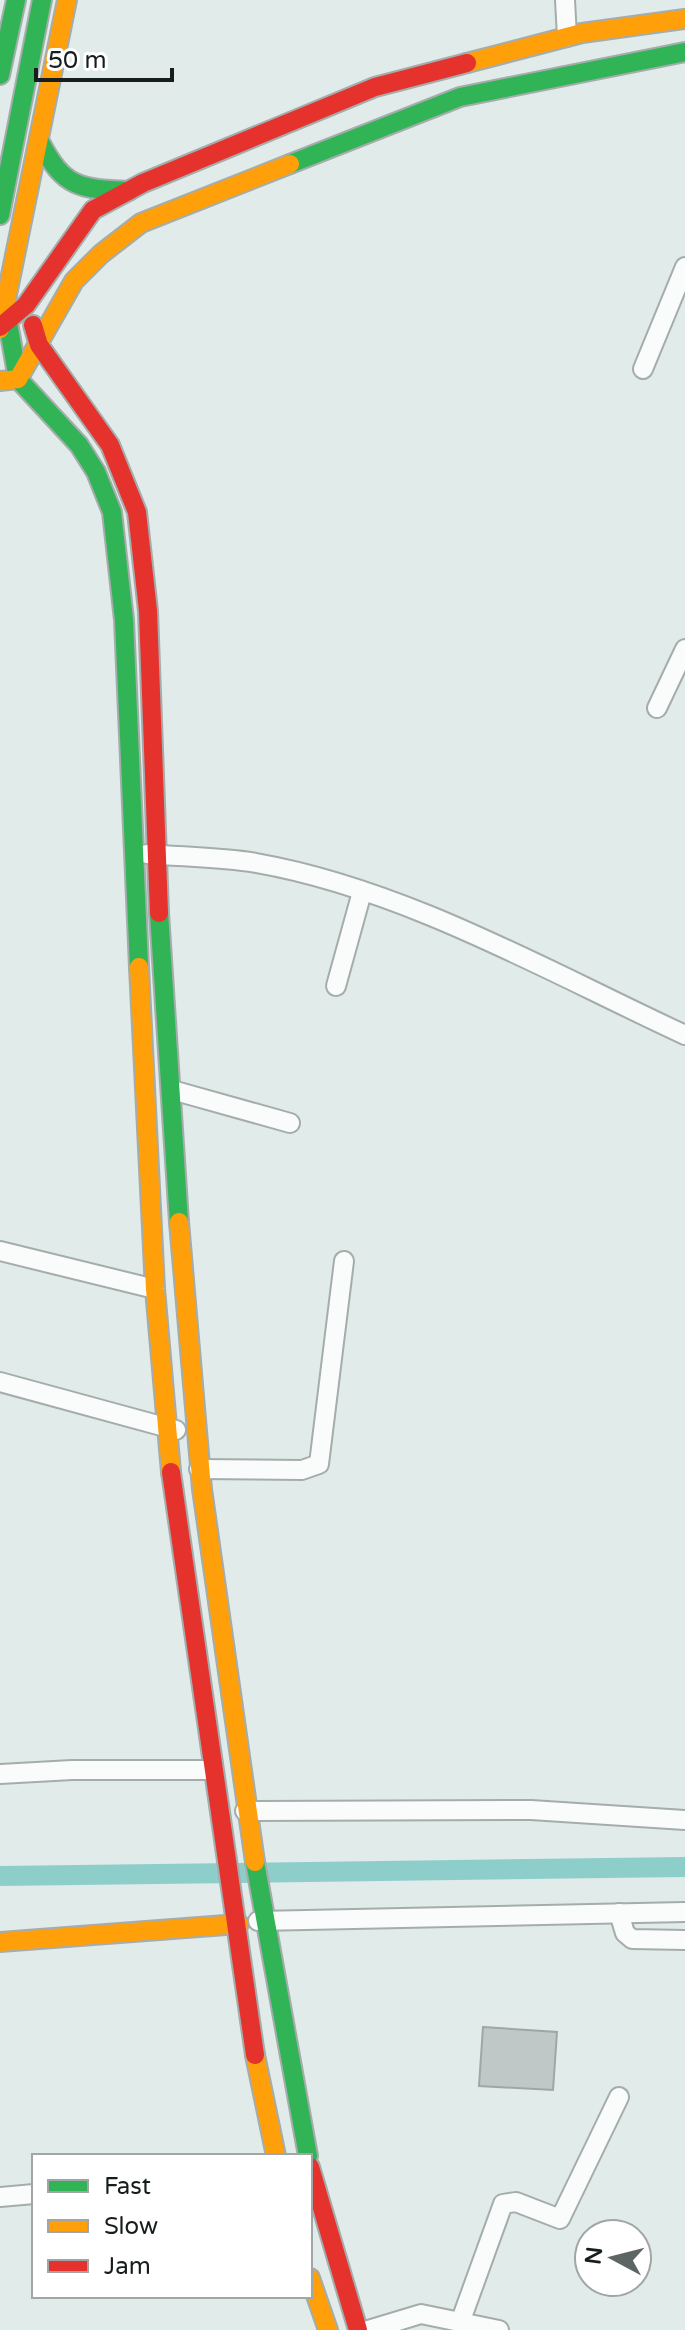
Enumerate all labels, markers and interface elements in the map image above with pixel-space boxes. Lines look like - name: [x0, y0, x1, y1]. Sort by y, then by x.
- scale bar: [36, 32, 172, 82]
- text: 50 m: [48, 46, 106, 75]
- legend: [32, 2154, 312, 2298]
- text: Fast: [104, 2172, 151, 2201]
- text: Slow: [104, 2212, 158, 2241]
- north arrow: [573, 2218, 653, 2298]
- text: N: [580, 2245, 608, 2266]
- text: Jam: [104, 2252, 151, 2281]

